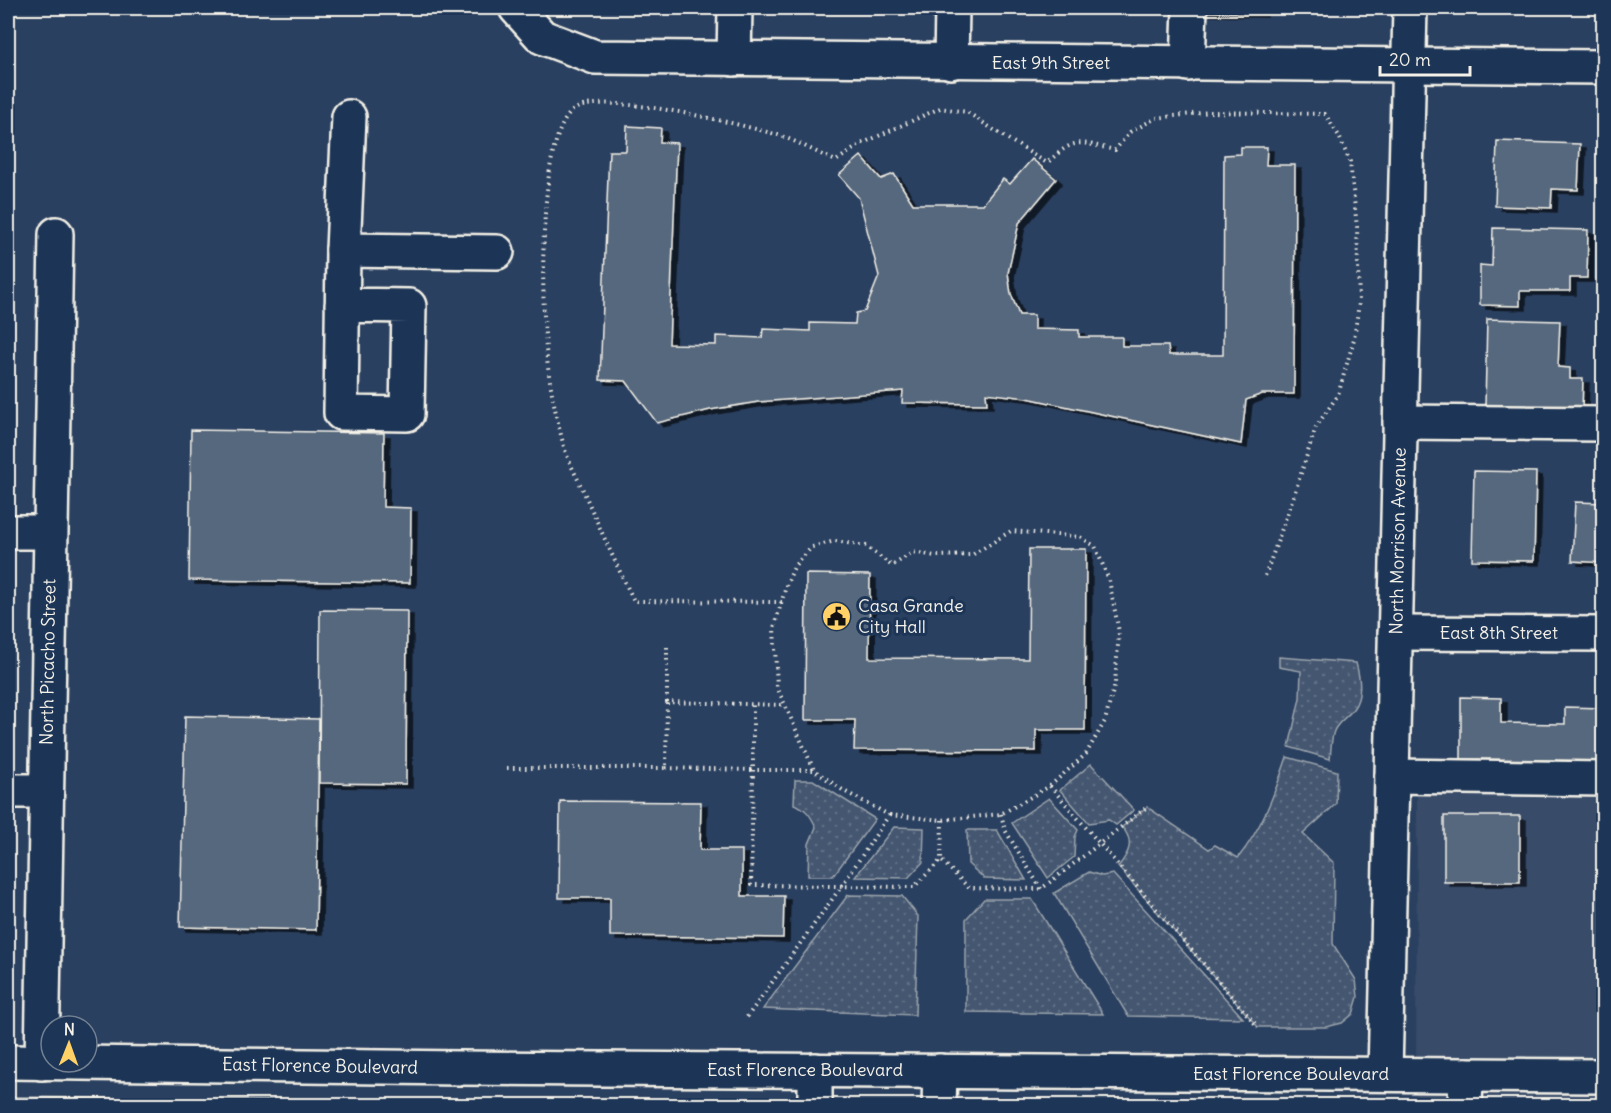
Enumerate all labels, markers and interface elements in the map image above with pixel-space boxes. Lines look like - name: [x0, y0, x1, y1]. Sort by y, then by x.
- scale bar: [1380, 39, 1470, 77]
- text: 20 m: [1389, 48, 1431, 71]
- street label: East 9th Street: [992, 51, 1110, 74]
- street label: North Morrison Avenue: [1384, 447, 1411, 635]
- street label: North Picacho Street: [35, 579, 60, 745]
- place label: Casa Grande City Hall: [858, 594, 964, 638]
- public building icon: Casa Grande City Hall: [821, 600, 853, 632]
- street label: East 8th Street: [1440, 621, 1558, 644]
- north arrow: [39, 1014, 99, 1074]
- text: N: [64, 1019, 75, 1039]
- street label: East Florence Boulevard: [222, 1052, 419, 1079]
- street label: East Florence Boulevard: [707, 1058, 903, 1081]
- street label: East Florence Boulevard: [1193, 1062, 1389, 1085]

